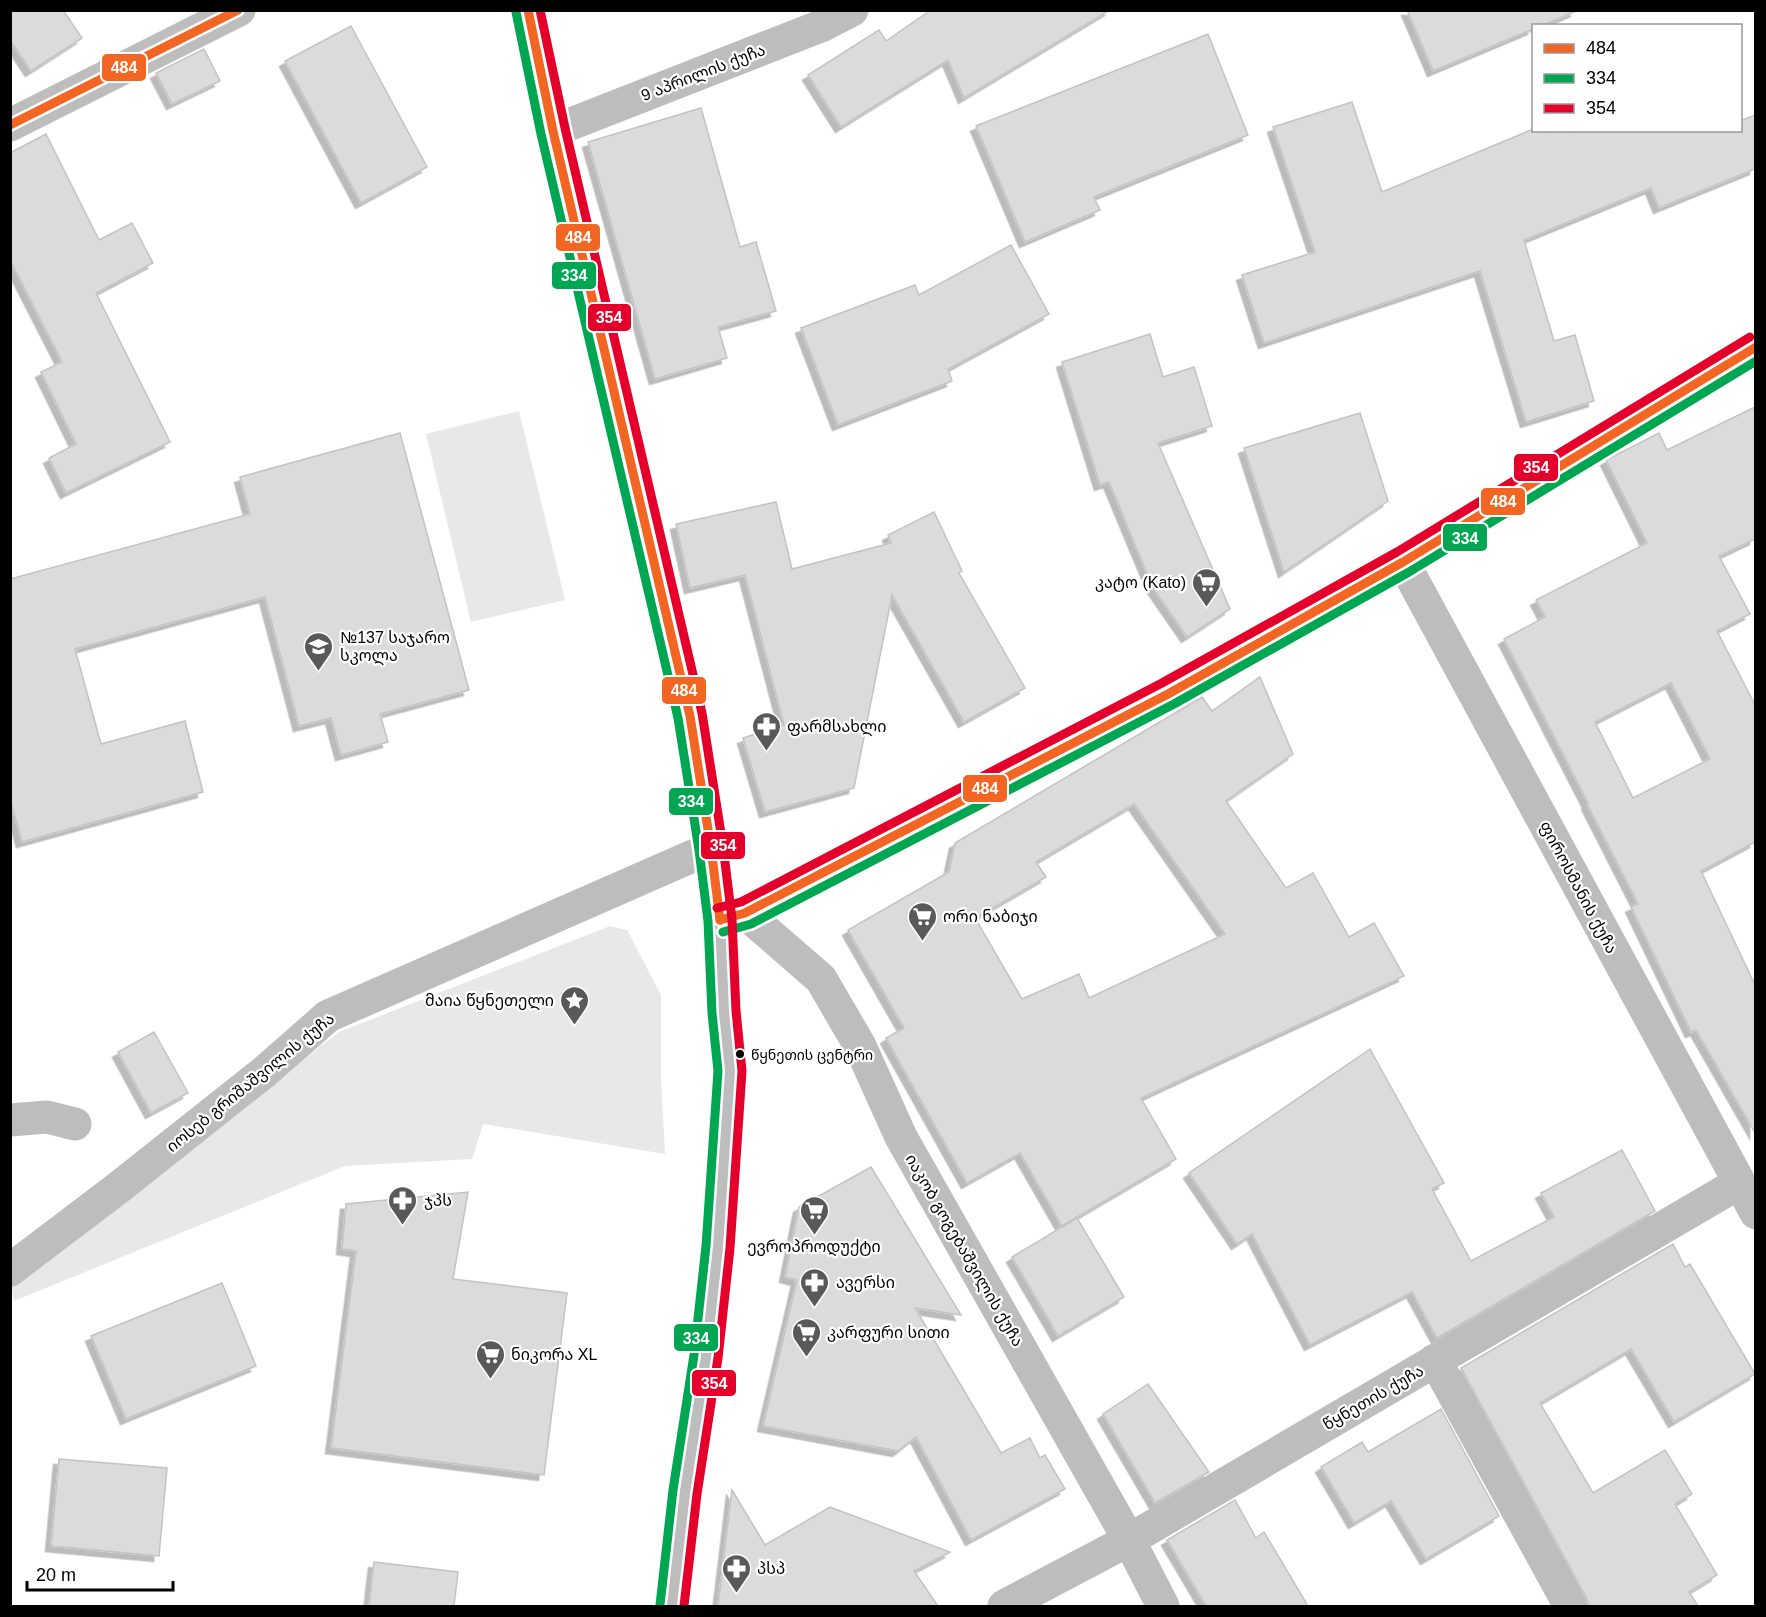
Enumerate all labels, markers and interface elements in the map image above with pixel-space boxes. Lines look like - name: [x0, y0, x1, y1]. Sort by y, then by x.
- legend: [1532, 24, 1742, 132]
- text: 484: [1586, 38, 1616, 58]
- street label: 9 აპრილის ქუჩა: [639, 41, 768, 106]
- line badge: 484: [101, 53, 147, 82]
- text: 484: [111, 59, 137, 76]
- text: 334: [1586, 68, 1616, 88]
- text: 354: [1586, 98, 1616, 118]
- line badge: 484: [555, 223, 601, 252]
- text: 484: [565, 229, 591, 246]
- line badge: 334: [551, 261, 597, 290]
- text: 334: [561, 267, 587, 284]
- line badge: 354: [587, 303, 632, 332]
- text: 354: [596, 309, 622, 326]
- line badge: 354: [1513, 453, 1559, 482]
- text: 354: [1523, 459, 1549, 476]
- line badge: 484: [1480, 487, 1526, 516]
- text: 484: [1490, 493, 1516, 510]
- line badge: 334: [1442, 523, 1488, 552]
- text: 334: [1452, 530, 1478, 547]
- supermarket icon: კატო (Kato): [1191, 566, 1223, 608]
- place label: კატო (Kato): [1095, 574, 1186, 592]
- place label: №137 საჯარო სკოლა: [340, 629, 450, 666]
- school or university icon: №137 საჯარო სკოლა: [303, 630, 335, 672]
- line badge: 484: [661, 676, 707, 705]
- text: 484: [671, 682, 697, 699]
- pharmacy icon: ფარმსახლი: [750, 710, 782, 752]
- place label: ფარმსახლი: [787, 718, 886, 737]
- line badge: 484: [962, 774, 1008, 803]
- text: 484: [972, 780, 998, 797]
- line badge: 334: [668, 787, 714, 816]
- text: 334: [678, 793, 704, 810]
- street label: ფიროსმანის ქუჩა: [1536, 818, 1621, 957]
- line badge: 354: [700, 831, 746, 860]
- text: 354: [710, 837, 736, 854]
- supermarket icon: ორი ნაბიჯი: [906, 900, 938, 942]
- place label: ორი ნაბიჯი: [943, 908, 1038, 926]
- place icon: მაია წყნეთელი: [559, 984, 591, 1026]
- place label: მაია წყნეთელი: [425, 992, 554, 1011]
- street label: იოსებ გრიშაშვილის ქუჩა: [163, 1010, 339, 1157]
- place label: წყნეთის ცენტრი: [751, 1047, 873, 1064]
- marker: წყნეთის ცენტრი: [734, 1048, 746, 1060]
- street label: იაკობ გოგებაშვილის ქუჩა: [901, 1151, 1027, 1350]
- pharmacy icon: ჯპს: [387, 1184, 419, 1226]
- place label: ჯპს: [424, 1192, 452, 1210]
- supermarket icon: ევროპროდუქტი: [798, 1194, 830, 1236]
- place label: ევროპროდუქტი: [747, 1238, 881, 1257]
- pharmacy icon: ავერსი: [799, 1266, 831, 1308]
- place label: ავერსი: [836, 1274, 895, 1292]
- supermarket icon: კარფური სითი: [790, 1316, 822, 1358]
- line badge: 334: [673, 1323, 719, 1352]
- place label: კარფური სითი: [827, 1324, 950, 1342]
- text: 334: [683, 1330, 709, 1347]
- supermarket icon: ნიკორა XL: [474, 1338, 506, 1380]
- place label: ნიკორა XL: [511, 1346, 598, 1364]
- street label: წყნეთის ქუჩა: [1320, 1362, 1427, 1434]
- line badge: 354: [691, 1369, 737, 1397]
- text: 354: [701, 1375, 727, 1392]
- pharmacy icon: პსპ: [720, 1552, 752, 1594]
- scale bar: [27, 1554, 172, 1592]
- place label: პსპ: [757, 1560, 785, 1577]
- text: 20 m: [36, 1565, 76, 1585]

